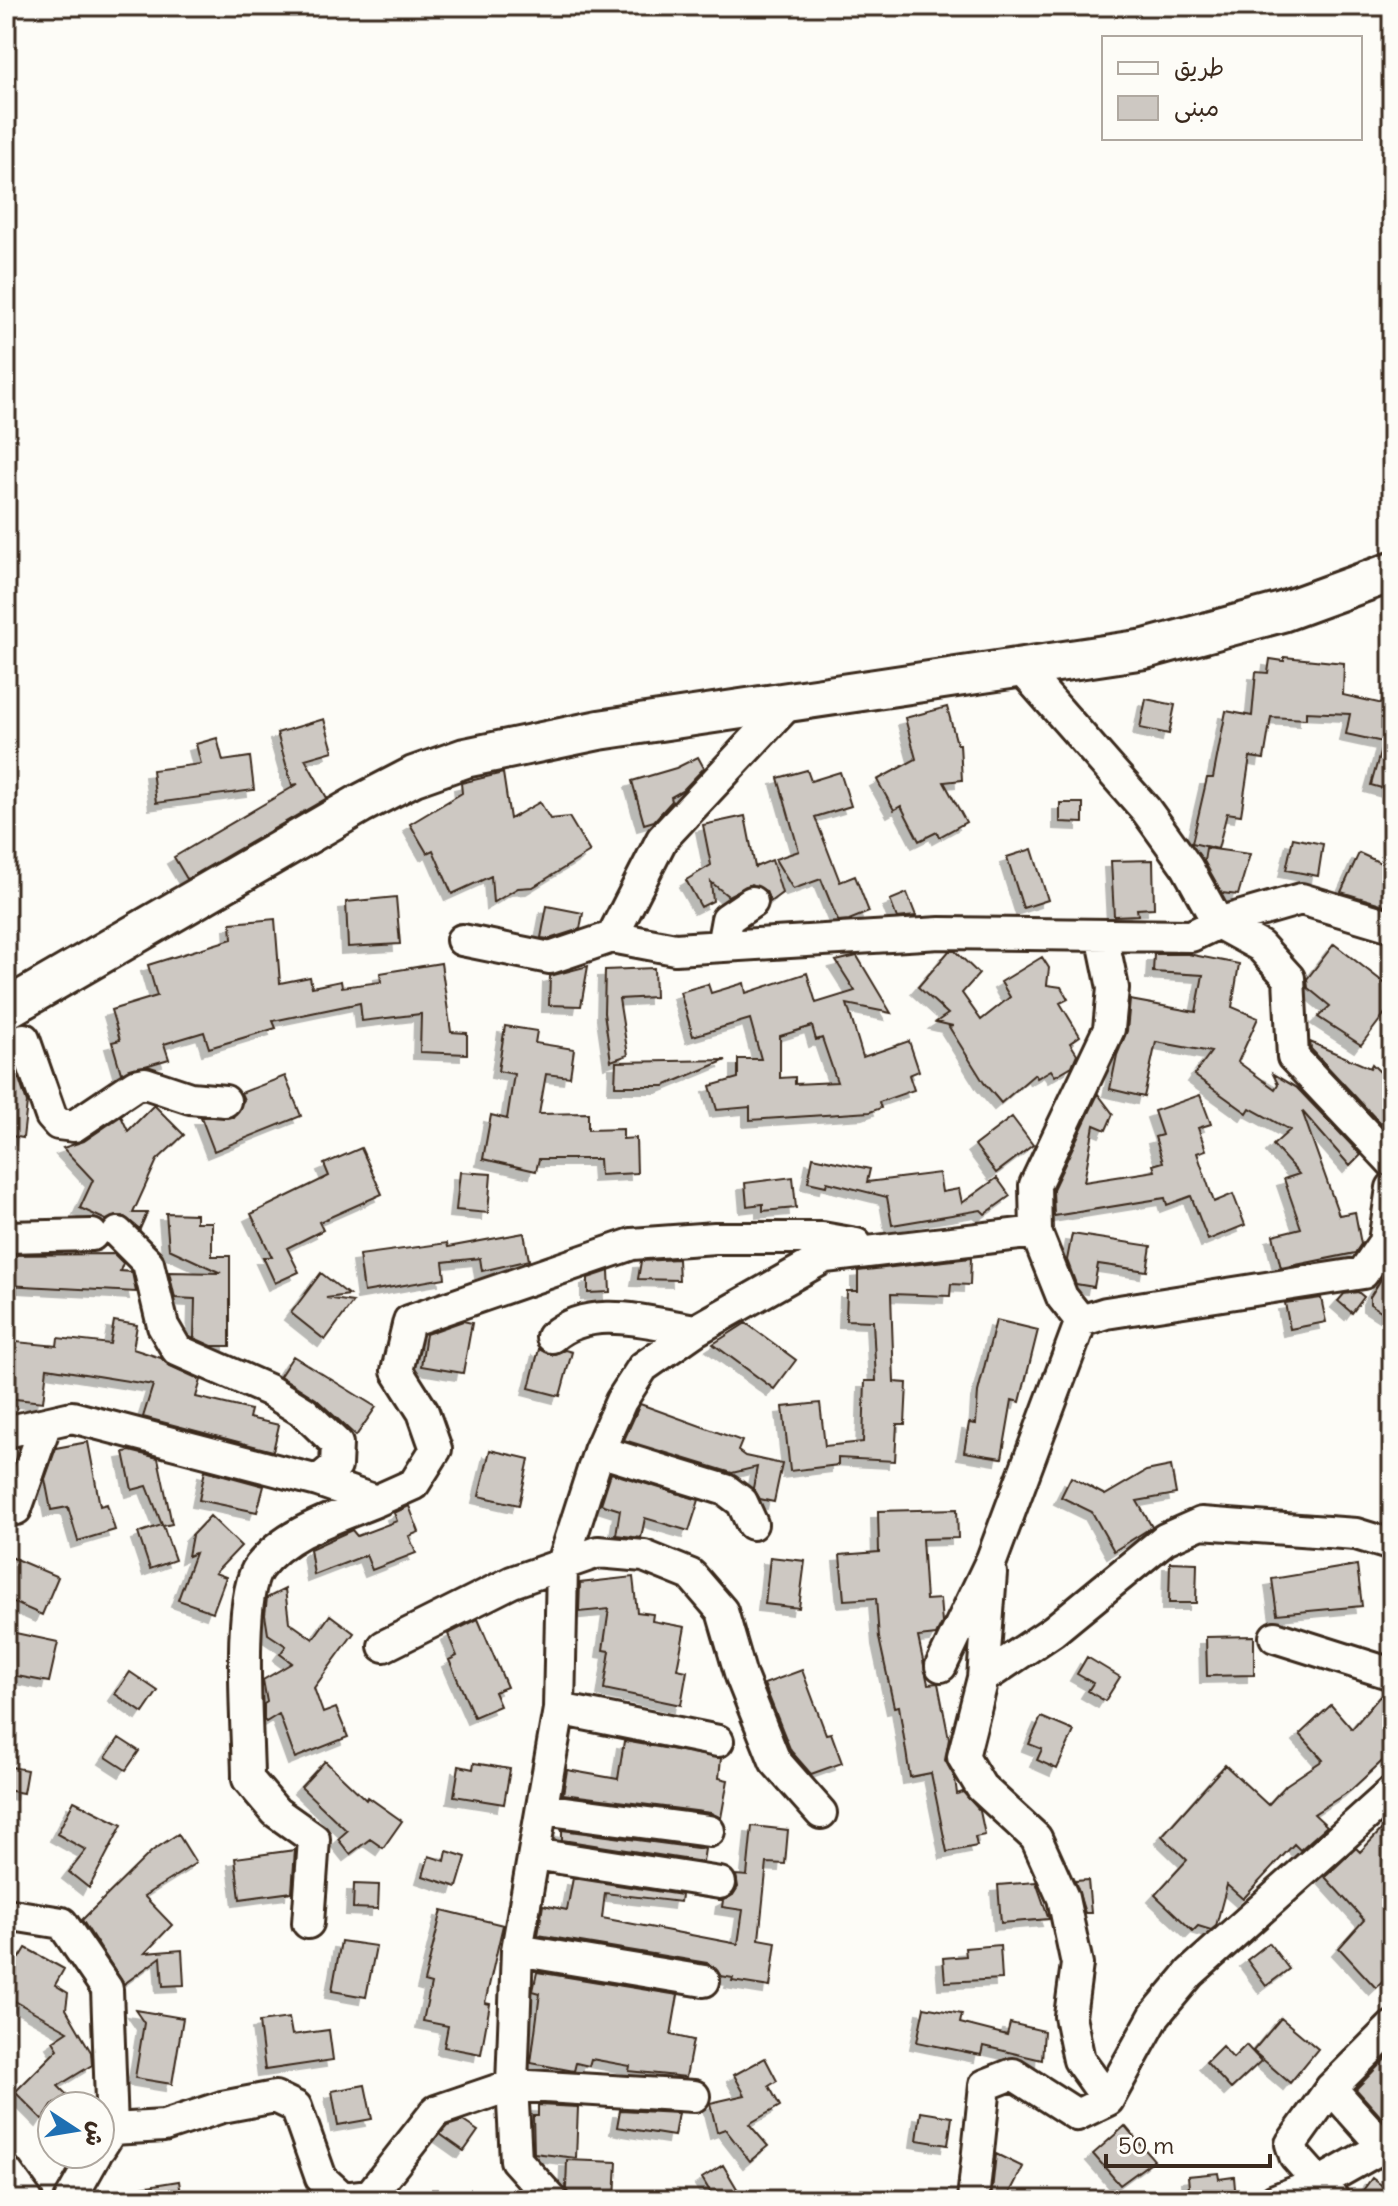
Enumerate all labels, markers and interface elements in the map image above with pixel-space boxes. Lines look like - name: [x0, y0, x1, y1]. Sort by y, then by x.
- legend: [1102, 36, 1362, 140]
- text: طريق: [1174, 52, 1224, 82]
- text: مبنى: [1174, 92, 1219, 123]
- north arrow: [36, 2090, 116, 2170]
- scale bar: [1106, 2118, 1270, 2168]
- text: ش: [79, 2119, 112, 2149]
- text: 50 m: [1118, 2130, 1174, 2160]

